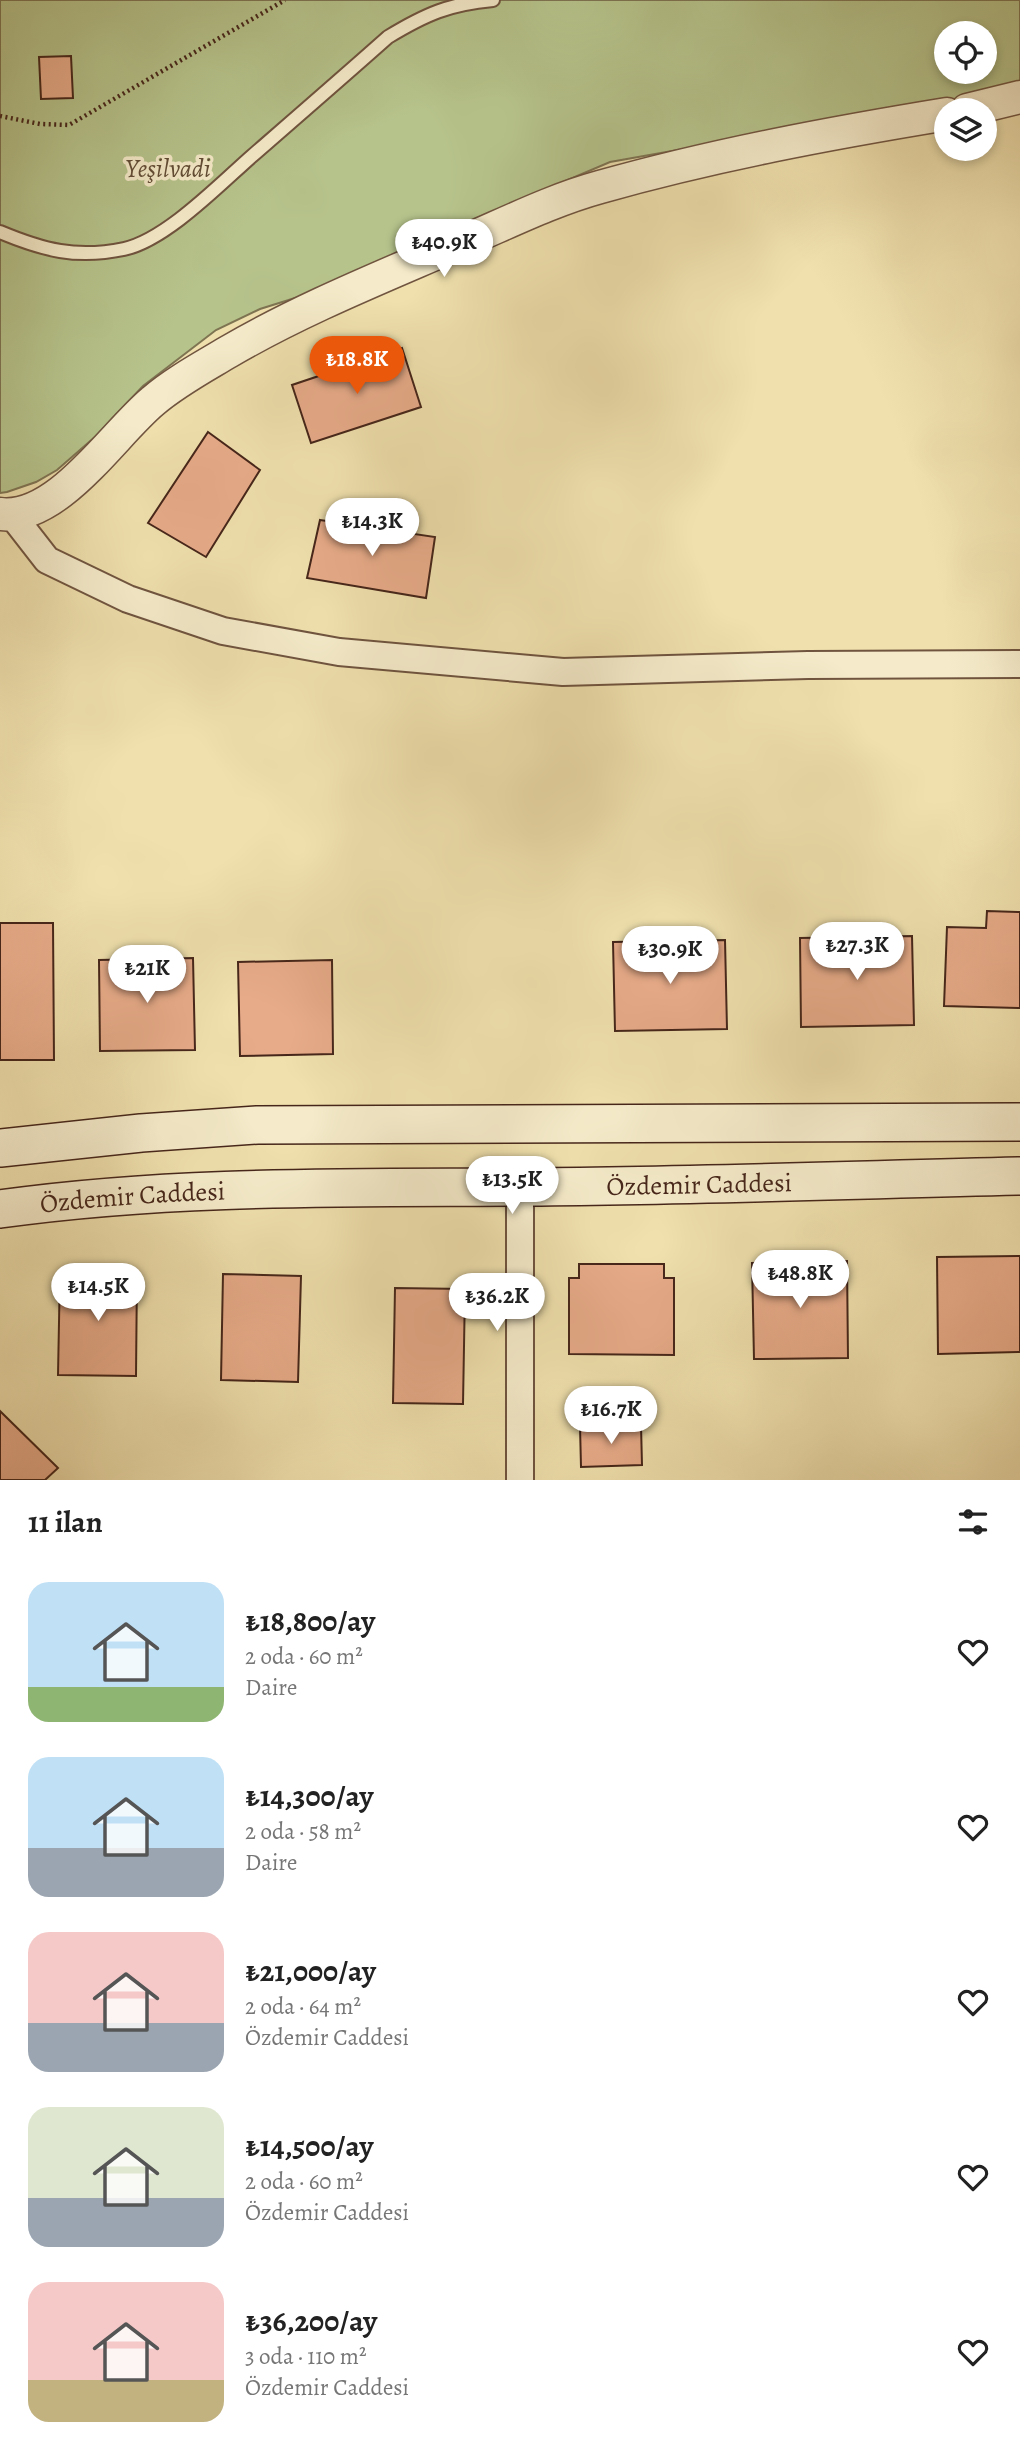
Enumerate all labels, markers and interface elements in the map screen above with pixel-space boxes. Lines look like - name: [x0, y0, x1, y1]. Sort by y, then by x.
- map controls: [934, 21, 997, 161]
- button: locate: [934, 21, 997, 84]
- button: layers: [934, 98, 997, 161]
- park label: Yeşilvadi: [125, 151, 211, 186]
- pin: ₺40.9K: [387, 219, 501, 279]
- text: ₺40.9K: [411, 226, 477, 257]
- pin: ₺18.8K: [300, 336, 414, 396]
- text: ₺18.8K: [326, 343, 388, 374]
- pin: ₺14.3K: [315, 498, 429, 558]
- text: ₺14.3K: [341, 505, 403, 536]
- pin: ₺27.3K: [800, 922, 914, 982]
- pin: ₺30.9K: [613, 926, 727, 986]
- text: ₺27.3K: [825, 929, 889, 960]
- text: ₺30.9K: [638, 933, 702, 964]
- pin: ₺21K: [106, 946, 188, 1005]
- text: ₺21K: [124, 952, 170, 983]
- pin: ₺13.5K: [455, 1156, 569, 1216]
- text: ₺13.5K: [482, 1163, 542, 1194]
- street label: Özdemir Caddesi: [606, 1165, 792, 1204]
- street label: Özdemir Caddesi: [38, 1173, 226, 1221]
- pin: ₺48.8K: [743, 1250, 857, 1310]
- text: ₺48.8K: [767, 1257, 833, 1288]
- pin: ₺14.5K: [41, 1264, 155, 1323]
- text: ₺14.5K: [67, 1270, 129, 1301]
- pin: ₺36.2K: [440, 1274, 554, 1333]
- text: ₺36.2K: [465, 1280, 529, 1311]
- pin: ₺16.7K: [554, 1386, 668, 1446]
- text: ₺16.7K: [580, 1393, 642, 1424]
- text: 11 ilan: [28, 1502, 103, 1542]
- icon: filters: [954, 1503, 992, 1541]
- text: ₺18,800/ay: [245, 1601, 375, 1641]
- icon: home: [84, 1610, 168, 1694]
- icon: heart: [954, 1633, 992, 1671]
- text: 2 oda · 60 m²: [245, 1641, 363, 1672]
- text: Daire: [245, 1672, 297, 1703]
- text: ₺14,300/ay: [245, 1776, 373, 1816]
- icon: home: [84, 1785, 168, 1869]
- icon: heart: [954, 1808, 992, 1846]
- text: 2 oda · 58 m²: [245, 1816, 361, 1847]
- text: Daire: [245, 1847, 297, 1878]
- text: ₺21,000/ay: [245, 1951, 376, 1991]
- icon: home: [84, 1960, 168, 2044]
- icon: heart: [954, 1983, 992, 2021]
- text: 2 oda · 64 m²: [245, 1991, 361, 2022]
- text: Özdemir Caddesi: [245, 2022, 409, 2053]
- text: ₺14,500/ay: [245, 2126, 373, 2166]
- icon: home: [84, 2135, 168, 2219]
- icon: heart: [954, 2158, 992, 2196]
- text: 2 oda · 60 m²: [245, 2166, 363, 2197]
- text: Özdemir Caddesi: [245, 2197, 409, 2228]
- text: ₺36,200/ay: [245, 2301, 377, 2341]
- icon: home: [84, 2310, 168, 2394]
- icon: heart: [954, 2333, 992, 2371]
- text: 3 oda · 110 m²: [245, 2341, 367, 2372]
- text: Özdemir Caddesi: [245, 2372, 409, 2403]

